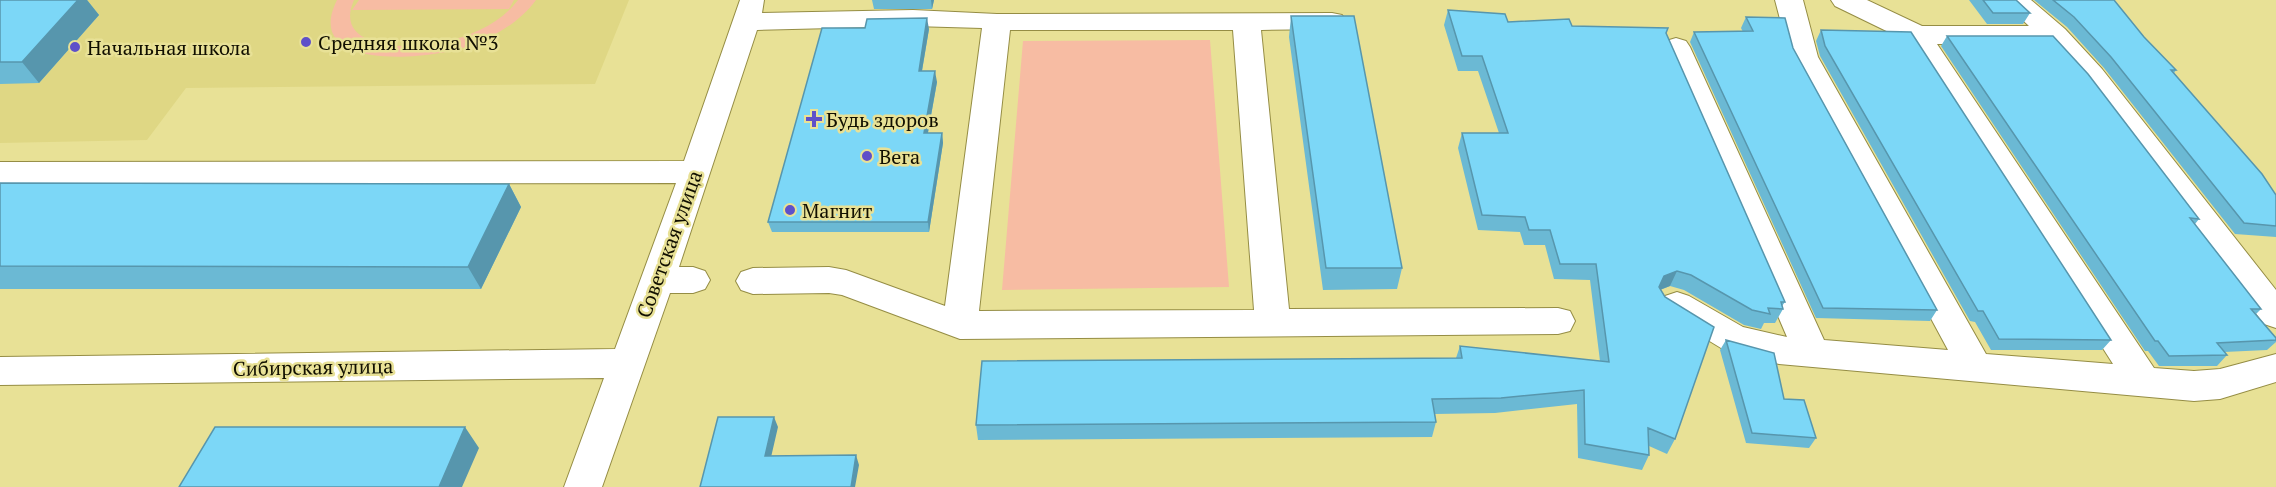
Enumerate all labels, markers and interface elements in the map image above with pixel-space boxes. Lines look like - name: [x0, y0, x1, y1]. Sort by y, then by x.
- place label: Средняя школа №3: [318, 29, 498, 56]
- place label: Начальная школа: [87, 34, 251, 61]
- marker: Средняя школа №3: [299, 35, 313, 49]
- marker: Начальная школа: [68, 40, 82, 54]
- place label: Будь здоров: [826, 106, 939, 133]
- marker: Будь здоров: [807, 112, 821, 126]
- place label: Вега: [879, 143, 920, 170]
- marker: Вега: [860, 149, 874, 163]
- street label: Советская улица: [630, 167, 708, 321]
- place label: Магнит: [802, 197, 873, 224]
- marker: Магнит: [783, 203, 797, 217]
- street label: Сибирская улица: [233, 352, 393, 382]

